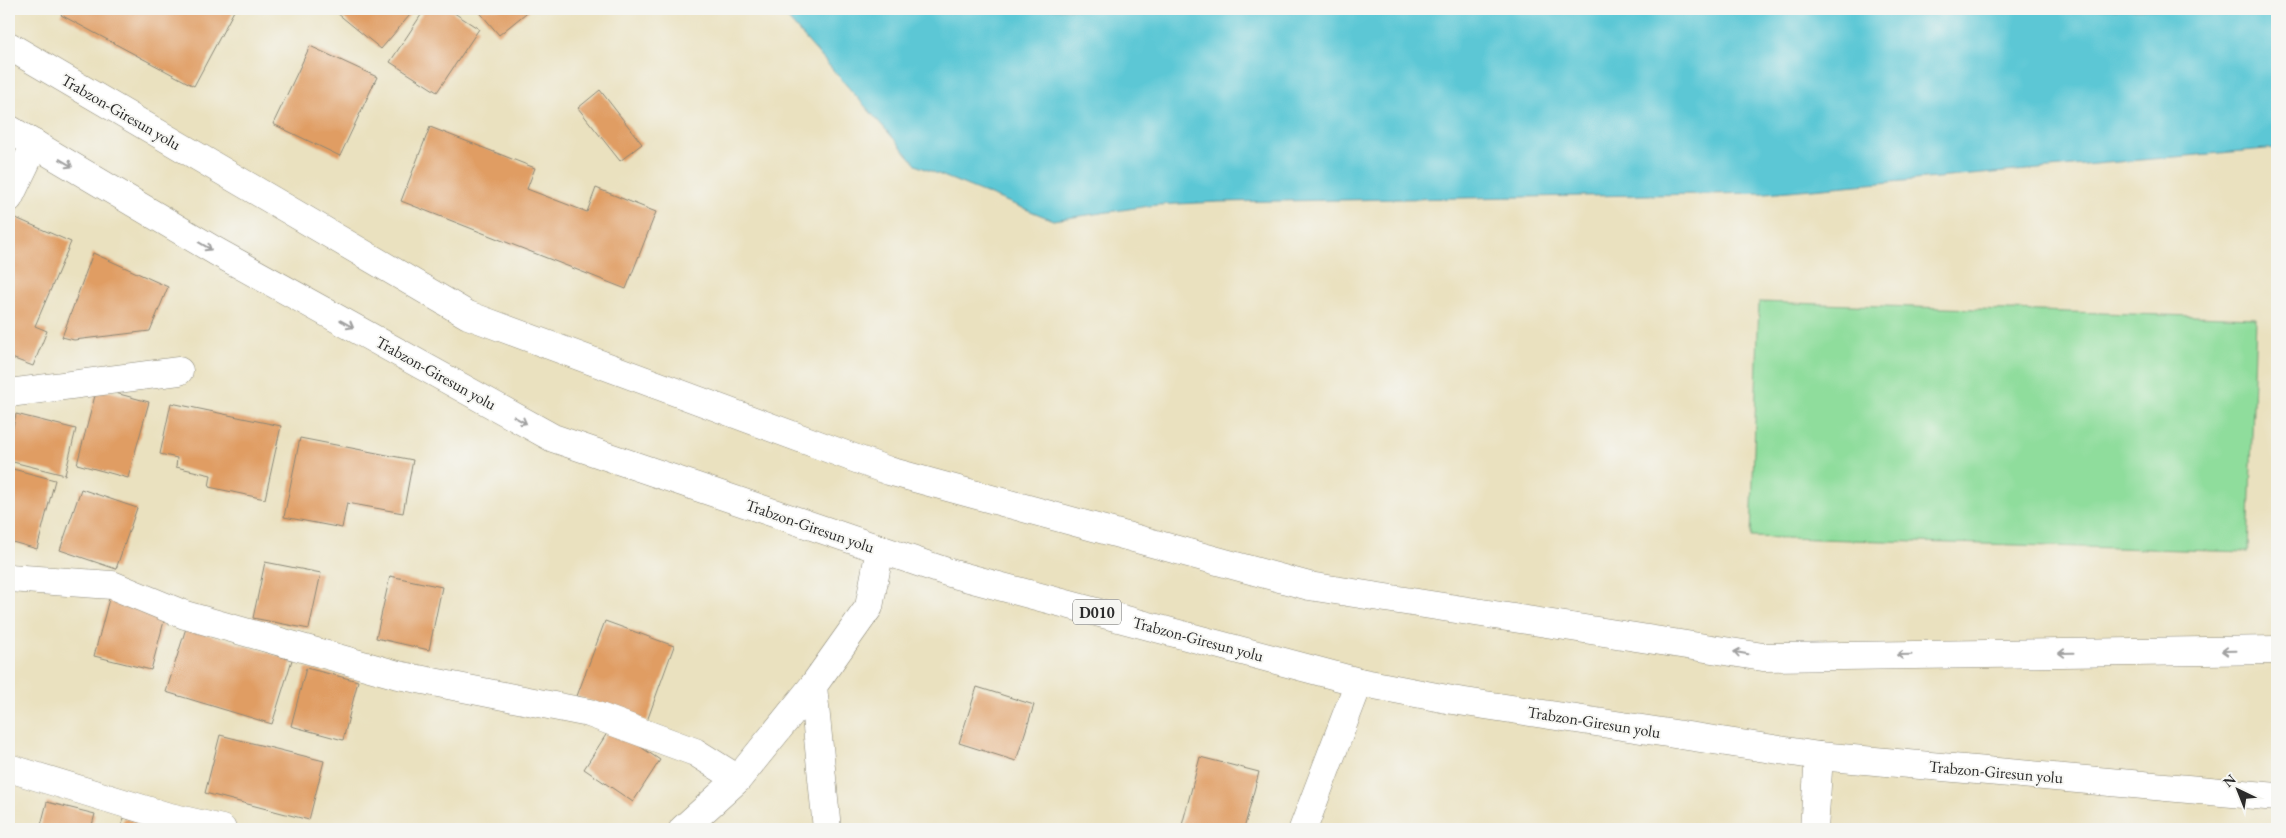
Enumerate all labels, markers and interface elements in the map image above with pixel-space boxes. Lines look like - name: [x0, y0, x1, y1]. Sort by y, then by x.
- street label: Trabzon-Giresun yolu: [57, 69, 185, 155]
- one-way arrow: [58, 158, 72, 168]
- one-way arrow: [198, 241, 212, 251]
- one-way arrow: [340, 320, 354, 330]
- street label: Trabzon-Giresun yolu: [372, 331, 500, 415]
- one-way arrow: [513, 415, 528, 425]
- street label: Trabzon-Giresun yolu: [743, 494, 878, 558]
- road number: D010: [1073, 600, 1121, 624]
- street label: Trabzon-Giresun yolu: [1130, 611, 1266, 667]
- one-way arrow: [2221, 646, 2237, 656]
- one-way arrow: [1734, 648, 1750, 658]
- one-way arrow: [2058, 648, 2074, 658]
- one-way arrow: [1896, 650, 1912, 660]
- street label: Trabzon-Giresun yolu: [1526, 701, 1663, 743]
- street label: Trabzon-Giresun yolu: [1928, 756, 2065, 788]
- north arrow: [2214, 766, 2264, 816]
- text: N: [2219, 770, 2240, 791]

